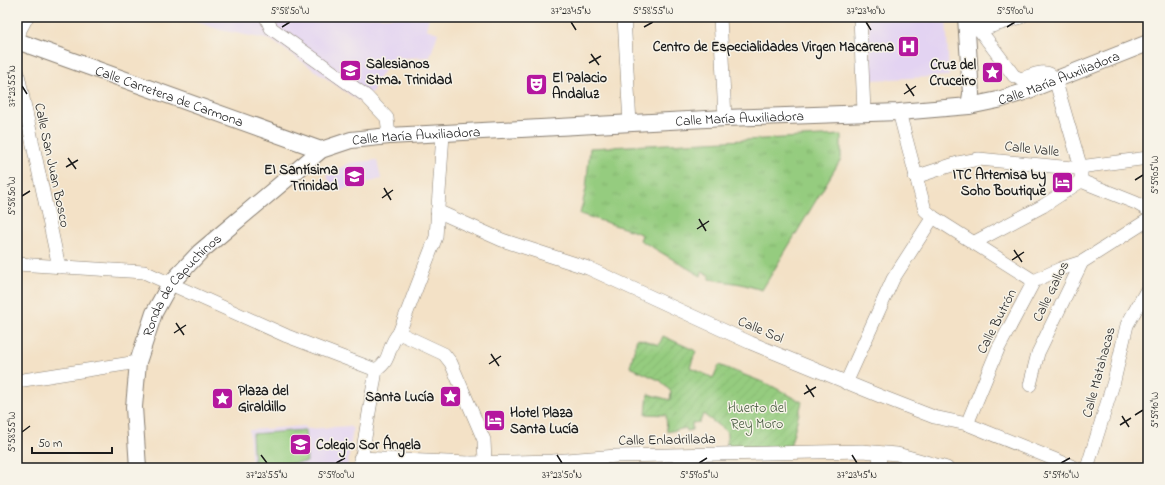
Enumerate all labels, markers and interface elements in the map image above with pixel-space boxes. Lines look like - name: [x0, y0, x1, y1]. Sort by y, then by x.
- text: 5°58'50"W: [270, 4, 310, 19]
- text: 37°23'45"N: [551, 4, 591, 19]
- text: 5°58'55"W: [633, 4, 673, 19]
- text: 37°23'40"N: [847, 4, 886, 19]
- text: 5°59'00"W: [997, 4, 1034, 19]
- hospital icon: Centro de Especialidades Virgen Macarena: [896, 33, 922, 59]
- place label: Centro de Especialidades Virgen Macarena: [653, 37, 894, 60]
- street label: Calle María Auxiliadora: [996, 46, 1123, 111]
- place label: Salesianos Stma. Trinidad: [366, 54, 452, 91]
- place label: Cruz del Cruceiro: [929, 55, 977, 92]
- school or university icon: Salesianos Stma. Trinidad: [337, 58, 363, 84]
- place icon: Cruz del Cruceiro: [979, 59, 1005, 85]
- street label: Calle Carretera de Carmona: [92, 61, 246, 133]
- text: 37°23'55"N: [5, 65, 20, 107]
- place label: El Palacio Andaluz: [552, 68, 607, 105]
- theatre icon: El Palacio Andaluz: [523, 72, 549, 98]
- street label: Calle San Juan Bosco: [28, 101, 75, 229]
- street label: Calle María Auxiliadora: [675, 106, 804, 133]
- street label: Calle María Auxiliadora: [351, 122, 481, 152]
- street label: Calle Valle: [1003, 136, 1061, 163]
- text: 5°59'05"W: [1148, 156, 1163, 194]
- place label: EI Santísima Trinidad: [264, 160, 338, 197]
- school or university icon: EI Santísima Trinidad: [341, 164, 367, 190]
- place label: ITC Artemisa by Soho Boutique: [953, 165, 1047, 202]
- hotel icon: ITC Artemisa by Soho Boutique: [1049, 169, 1075, 195]
- text: 5°58'50"W: [5, 176, 20, 216]
- street label: Ronda de Capuchinos: [138, 229, 227, 339]
- street label: Calle Gallos: [1028, 258, 1075, 326]
- street label: Calle Butrón: [972, 285, 1023, 358]
- street label: Calle Sol: [734, 311, 787, 349]
- street label: Calle Matahacas: [1077, 325, 1122, 420]
- place label: Plaza del Giraldillo: [238, 381, 289, 418]
- place icon: Santa Lucía: [437, 383, 463, 409]
- place icon: Plaza del Giraldillo: [209, 385, 235, 411]
- place label: Santa Lucía: [365, 387, 434, 408]
- text: 5°59'10"W: [1148, 392, 1163, 428]
- park label: Huerto del Rey Moro: [728, 398, 786, 436]
- place label: Hotel Plaza Santa Lucía: [510, 403, 579, 440]
- hotel icon: Hotel Plaza Santa Lucía: [481, 407, 507, 433]
- text: 5°58'55"W: [5, 412, 20, 452]
- scale bar: [32, 429, 112, 455]
- street label: Calle Enladrillada: [618, 429, 716, 452]
- school or university icon: Colegio Sor Ángela: [287, 431, 313, 457]
- place label: Colegio Sor Ángela: [316, 434, 421, 458]
- text: 50 m: [38, 435, 62, 453]
- text: 37°23'55"N: [246, 468, 288, 483]
- text: 5°59'00"W: [318, 468, 355, 483]
- text: 37°23'50"N: [542, 468, 582, 483]
- text: 5°59'05"W: [680, 468, 718, 483]
- text: 37°23'45"N: [837, 468, 877, 483]
- text: 5°59'10"W: [1043, 468, 1079, 483]

